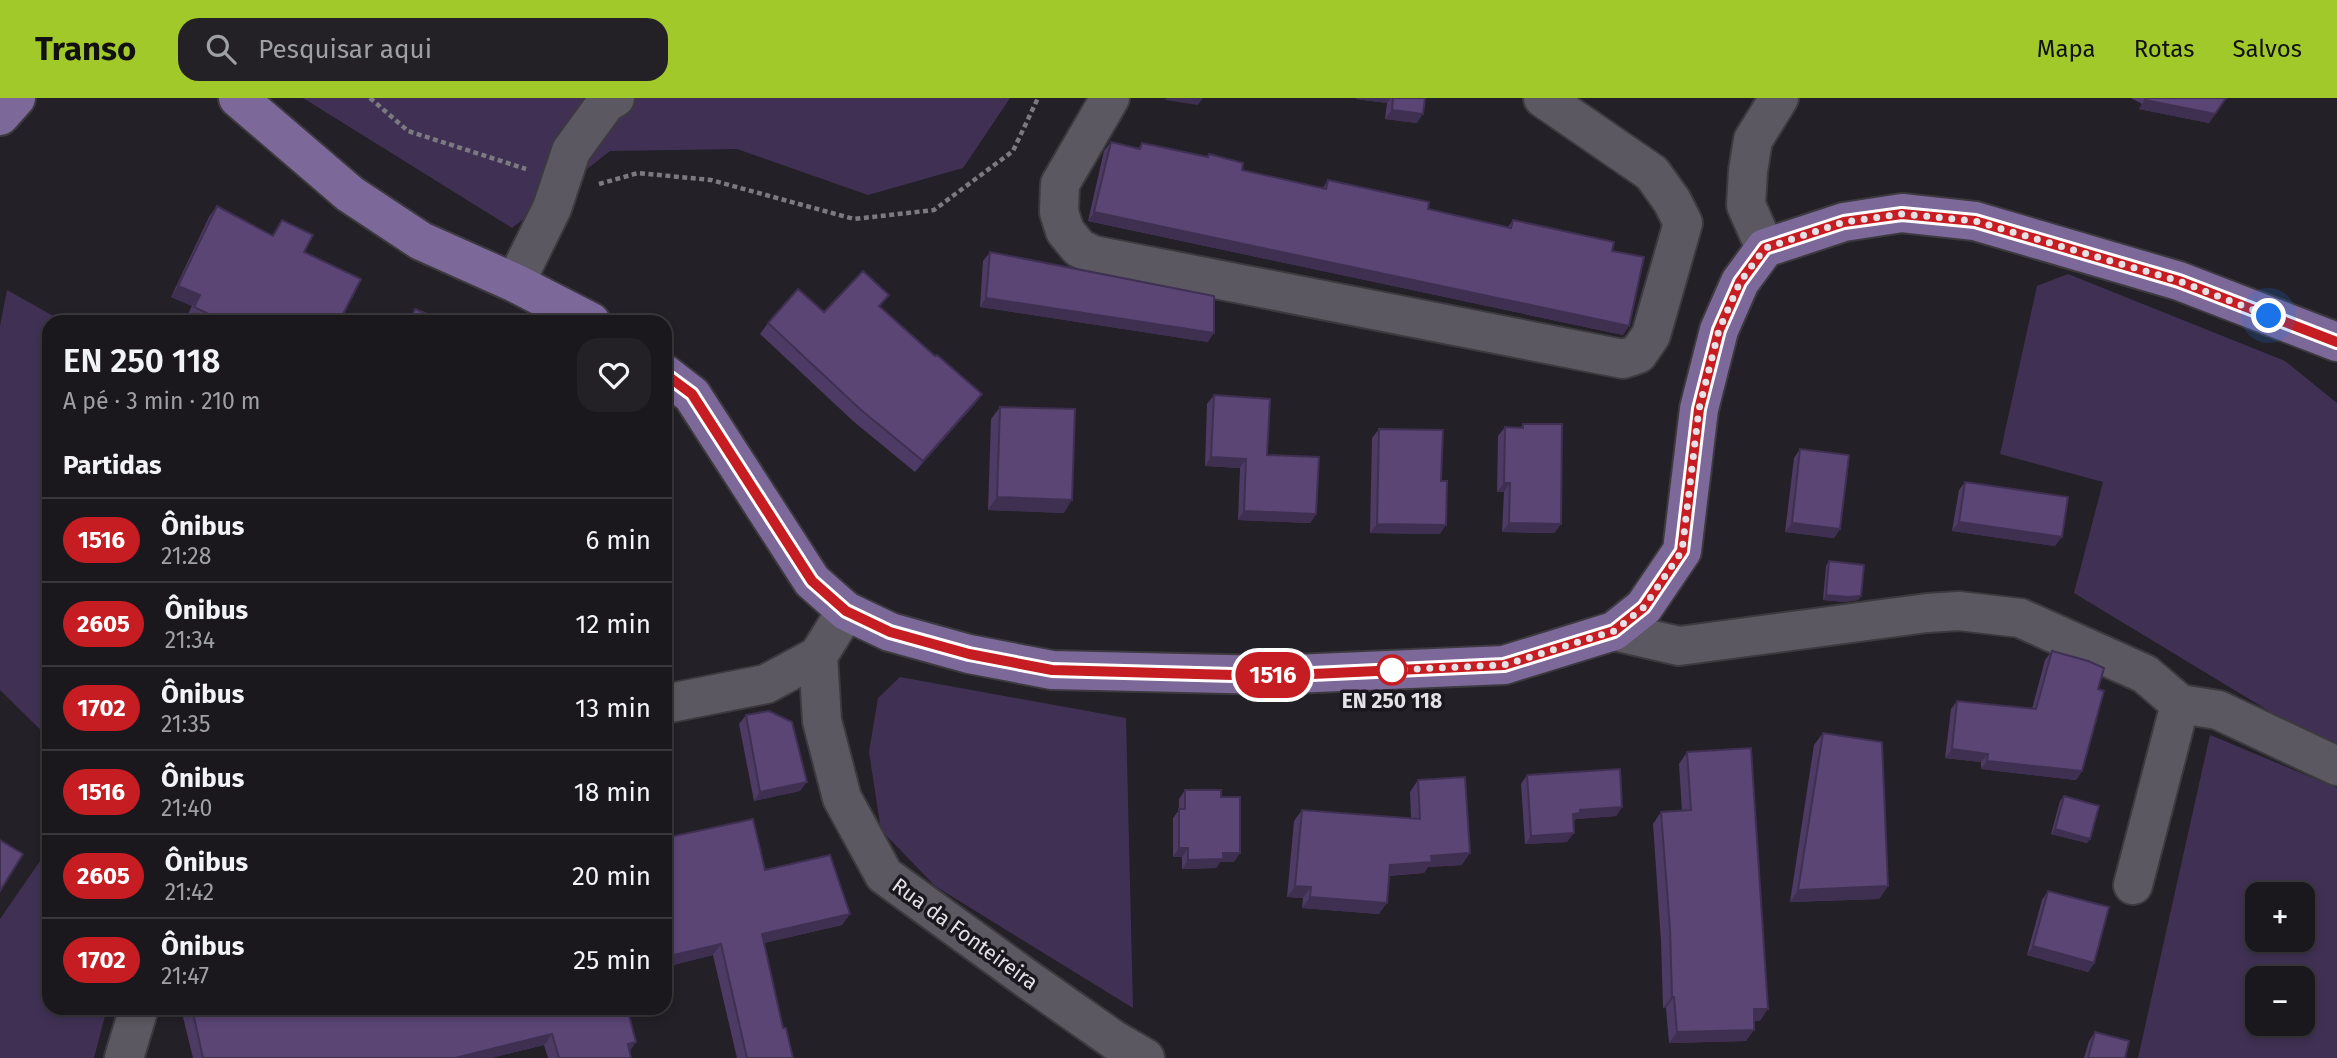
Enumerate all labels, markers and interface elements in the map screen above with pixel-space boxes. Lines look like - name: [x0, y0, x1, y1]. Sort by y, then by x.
- search box: [178, 18, 668, 81]
- text: Transo: [35, 29, 136, 69]
- icon: search: [202, 30, 240, 68]
- text: Pesquisar aqui: [258, 34, 432, 65]
- text: Mapa: [2037, 35, 2096, 63]
- text: Rotas: [2134, 35, 2194, 63]
- text: Salvos: [2232, 35, 2302, 63]
- your location: [2251, 298, 2286, 333]
- button: heart: [577, 338, 651, 412]
- text: EN 250 118: [63, 341, 220, 381]
- text: A pé · 3 min · 210 m: [63, 387, 261, 415]
- text: Partidas: [63, 450, 161, 481]
- text: Ônibus: [161, 511, 244, 542]
- text: 6 min: [585, 525, 651, 556]
- text: 1516: [78, 526, 125, 554]
- text: 21:28: [161, 542, 211, 570]
- text: Ônibus: [165, 595, 248, 626]
- text: 12 min: [575, 609, 651, 640]
- text: 2605: [77, 610, 130, 638]
- text: 21:34: [165, 626, 215, 654]
- line badge: 1516: [1224, 652, 1322, 698]
- marker: EN 250 118: [1377, 655, 1407, 685]
- text: 1516: [1249, 661, 1297, 689]
- text: Ônibus: [161, 679, 244, 710]
- place label: EN 250 118: [1342, 688, 1442, 714]
- text: 13 min: [575, 693, 651, 724]
- text: 1702: [77, 694, 126, 722]
- text: 21:35: [161, 710, 211, 738]
- text: Ônibus: [161, 763, 244, 794]
- text: 18 min: [574, 777, 651, 808]
- text: 1516: [78, 778, 125, 806]
- text: 21:40: [161, 794, 212, 822]
- text: Ônibus: [165, 847, 248, 878]
- text: 20 min: [572, 861, 651, 892]
- text: 2605: [77, 862, 130, 890]
- street label: Rua da Fonteireira: [887, 872, 1043, 996]
- text: 21:42: [165, 878, 214, 906]
- map controls: [2245, 882, 2315, 1036]
- button: +: [2245, 882, 2315, 952]
- text: Ônibus: [161, 931, 244, 962]
- text: 25 min: [573, 945, 651, 976]
- text: 1702: [77, 946, 126, 974]
- text: 21:47: [161, 962, 209, 990]
- button: −: [2245, 966, 2315, 1036]

